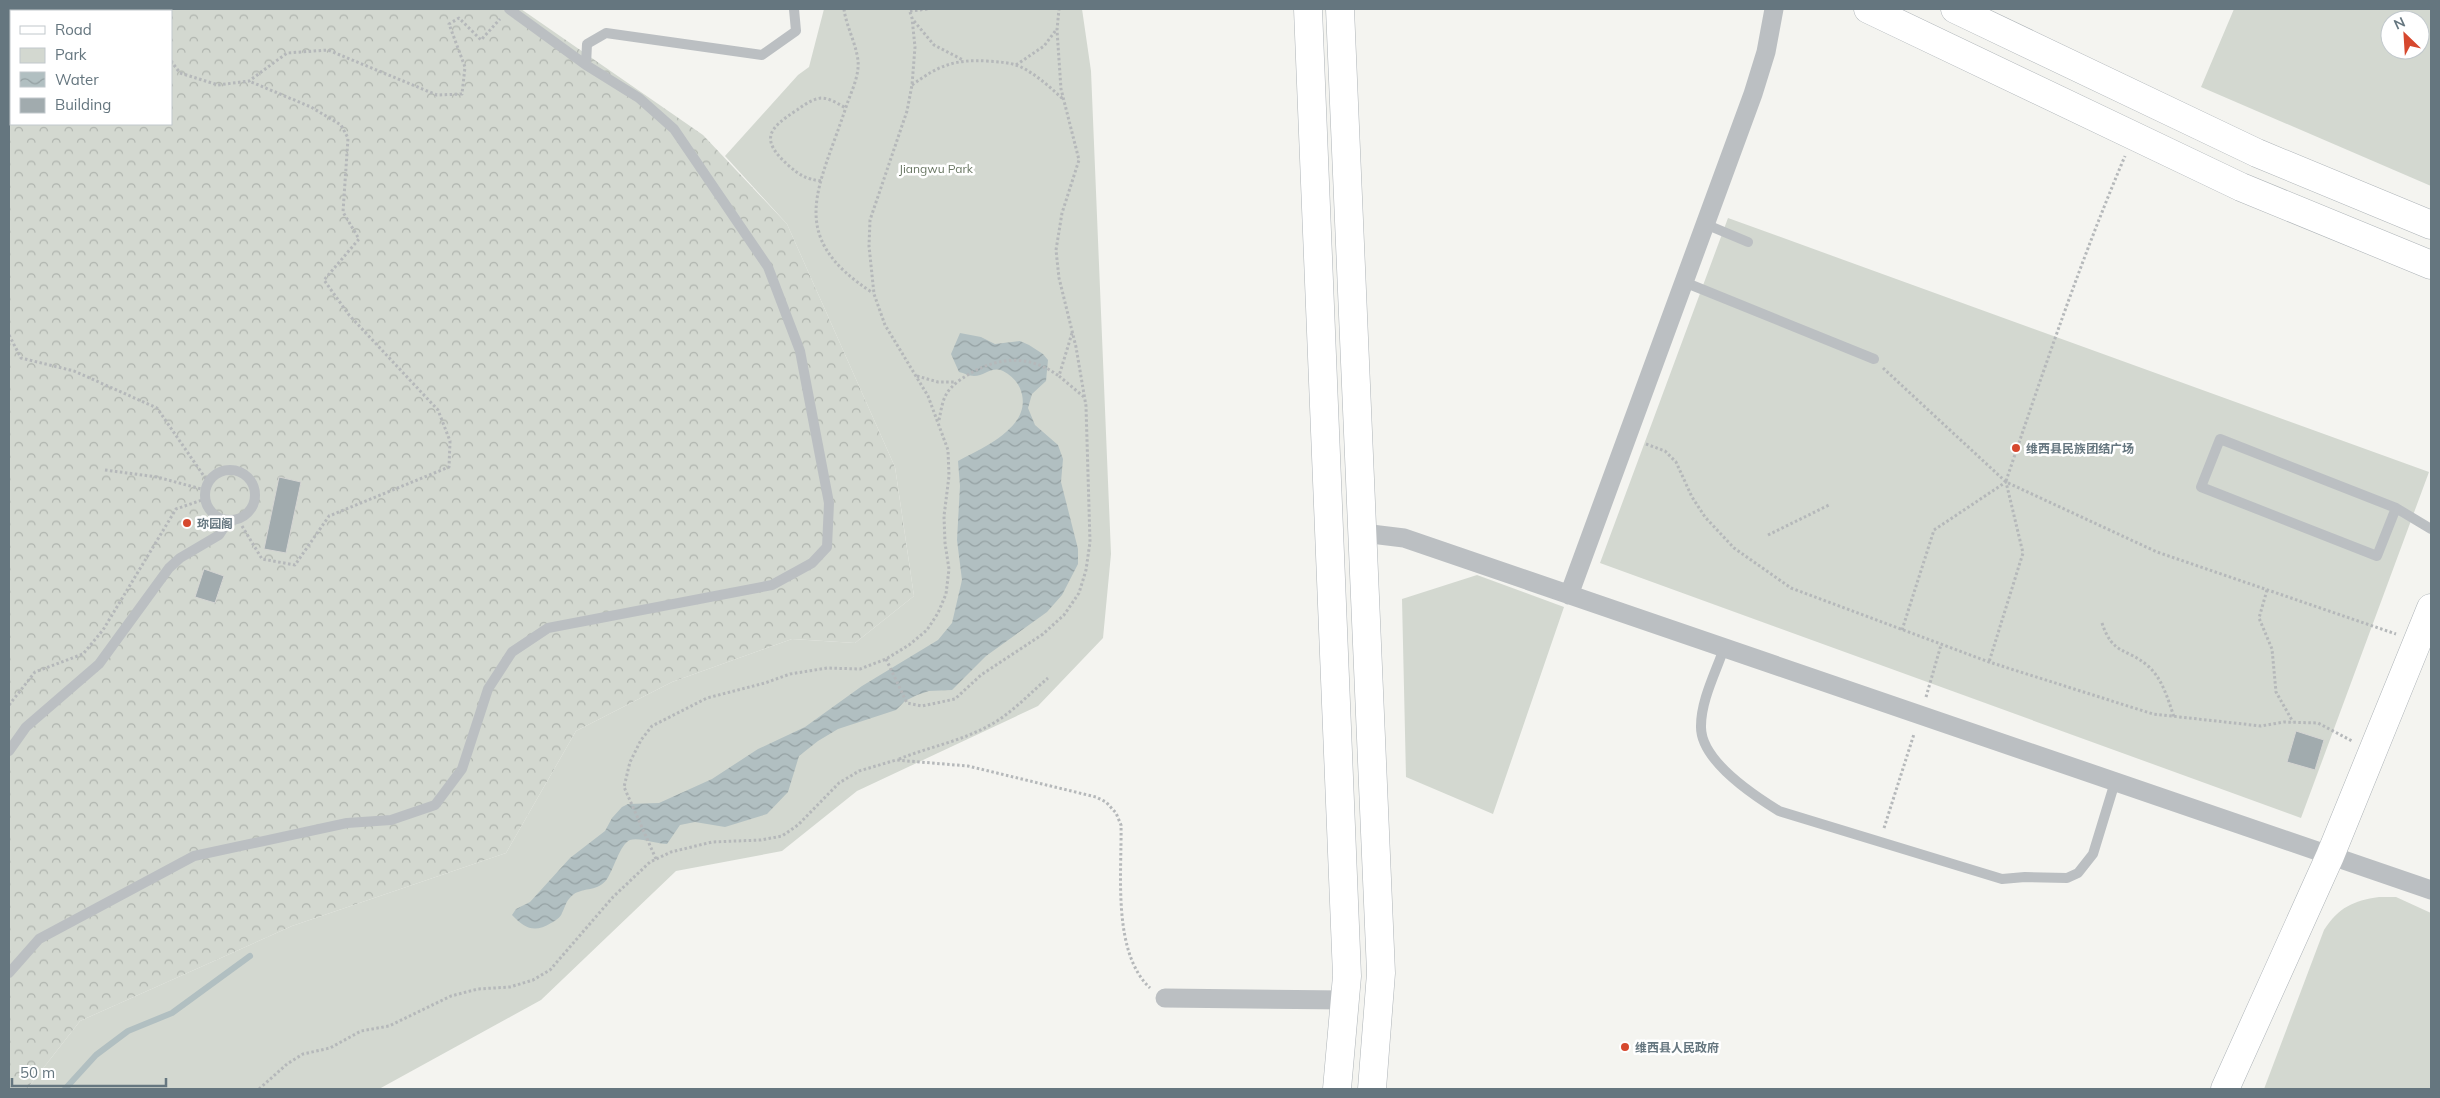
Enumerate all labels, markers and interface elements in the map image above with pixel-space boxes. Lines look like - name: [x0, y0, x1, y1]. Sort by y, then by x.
- legend: [10, 10, 172, 125]
- north arrow: [2380, 10, 2430, 60]
- text: N: [2391, 13, 2408, 34]
- text: Road: [55, 20, 92, 39]
- text: Park: [55, 45, 87, 64]
- text: Water: [55, 70, 99, 89]
- text: Building: [55, 95, 111, 114]
- park label: Jiangwu Park: [899, 161, 974, 176]
- place label: 维西县民族团结广场: [2026, 441, 2134, 456]
- marker: 维西县民族团结广场: [2010, 442, 2022, 454]
- place label: 珎园阁: [197, 516, 233, 531]
- marker: 珎园阁: [181, 517, 193, 529]
- place label: 维西县人民政府: [1635, 1040, 1719, 1055]
- marker: 维西县人民政府: [1619, 1041, 1631, 1053]
- scale bar: [12, 1056, 166, 1088]
- text: 50 m: [20, 1063, 55, 1082]

